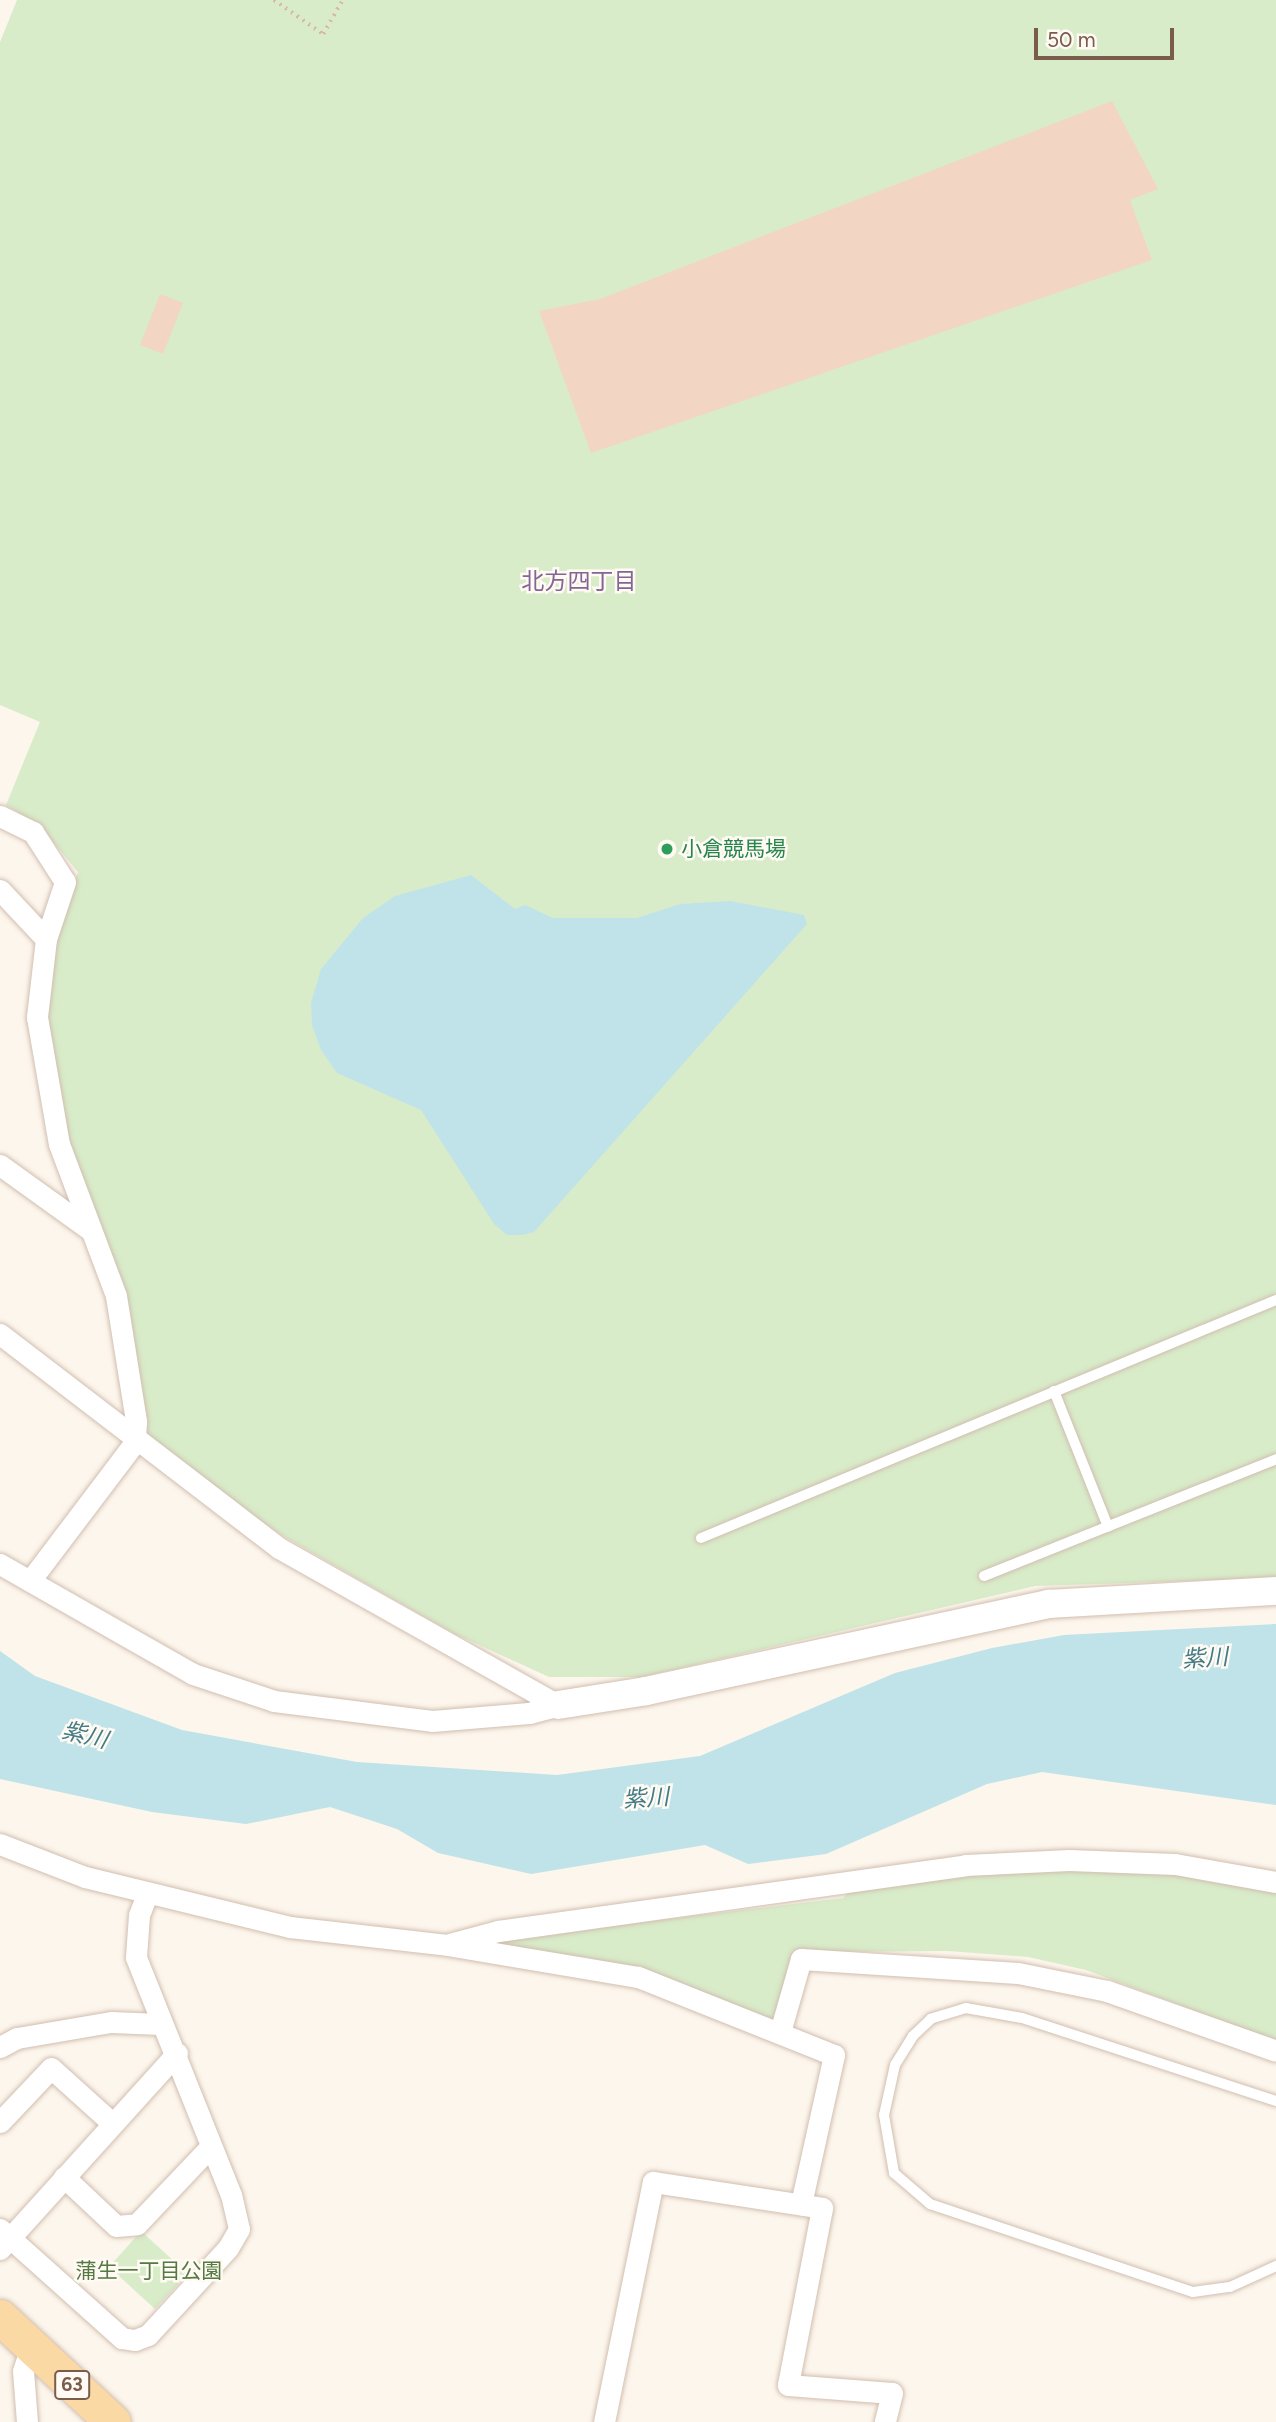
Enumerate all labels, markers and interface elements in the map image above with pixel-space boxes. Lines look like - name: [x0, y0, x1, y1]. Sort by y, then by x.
- scale bar: [1038, 14, 1178, 58]
- text: 50 m: [1047, 27, 1096, 52]
- district label: 北方四丁目: [522, 567, 636, 595]
- place label: 小倉競馬場: [681, 836, 786, 862]
- marker: 小倉競馬場: [659, 841, 675, 857]
- water label: 紫川: [1181, 1643, 1229, 1673]
- water label: 紫川: [59, 1716, 111, 1754]
- water label: 紫川: [622, 1783, 670, 1813]
- park label: 蒲生一丁目公園: [76, 2258, 222, 2284]
- road number: 63: [53, 2370, 91, 2400]

